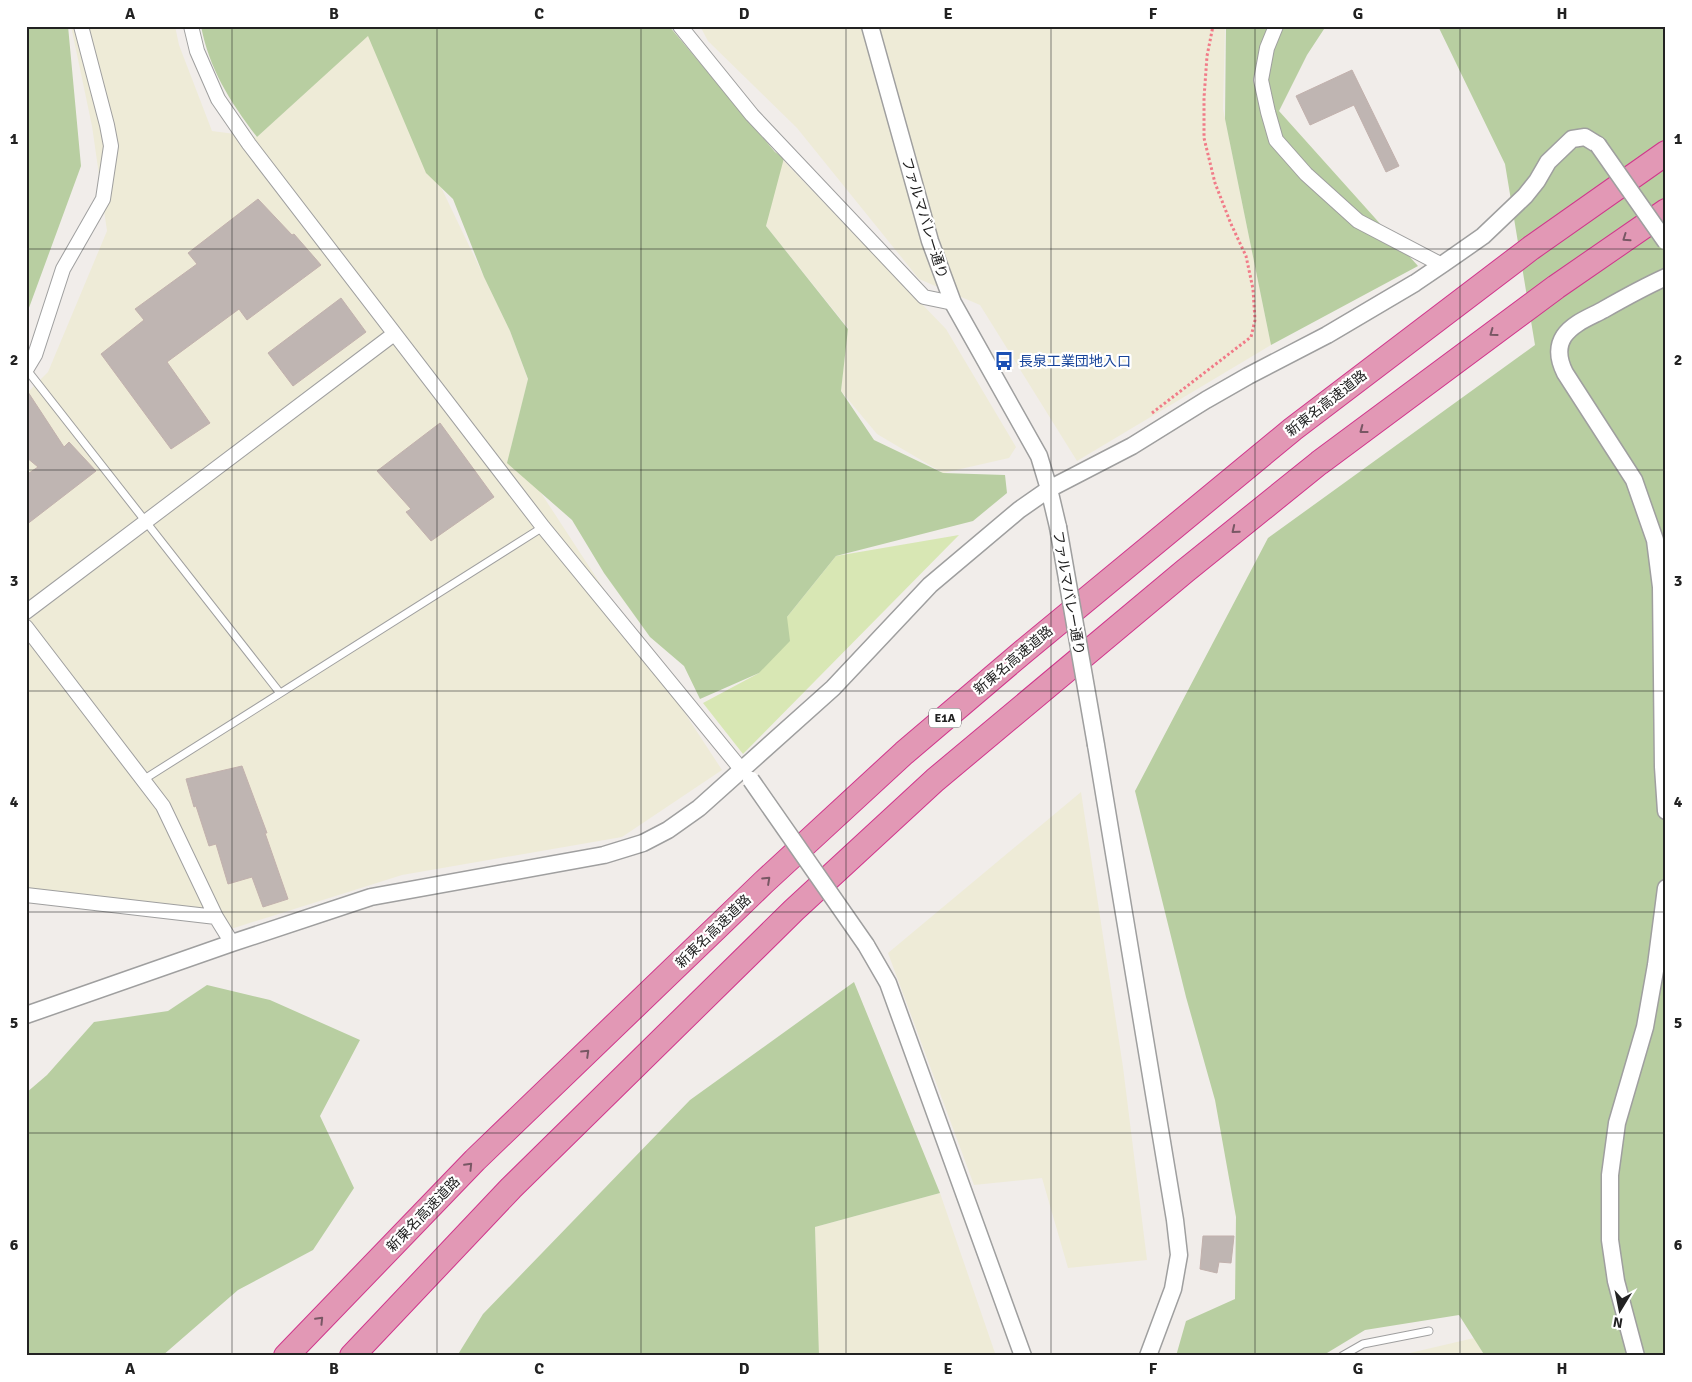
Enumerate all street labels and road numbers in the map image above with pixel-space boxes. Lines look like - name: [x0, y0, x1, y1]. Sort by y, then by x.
- street label: ファルマバレー通り: [898, 155, 951, 281]
- street label: 新東名高速道路: [1282, 367, 1370, 440]
- street label: ファルマバレー通り: [1049, 530, 1088, 657]
- street label: 新東名高速道路: [970, 622, 1056, 698]
- road number: E1A: [929, 708, 961, 728]
- street label: 新東名高速道路: [672, 891, 754, 972]
- street label: 新東名高速道路: [383, 1173, 464, 1255]

